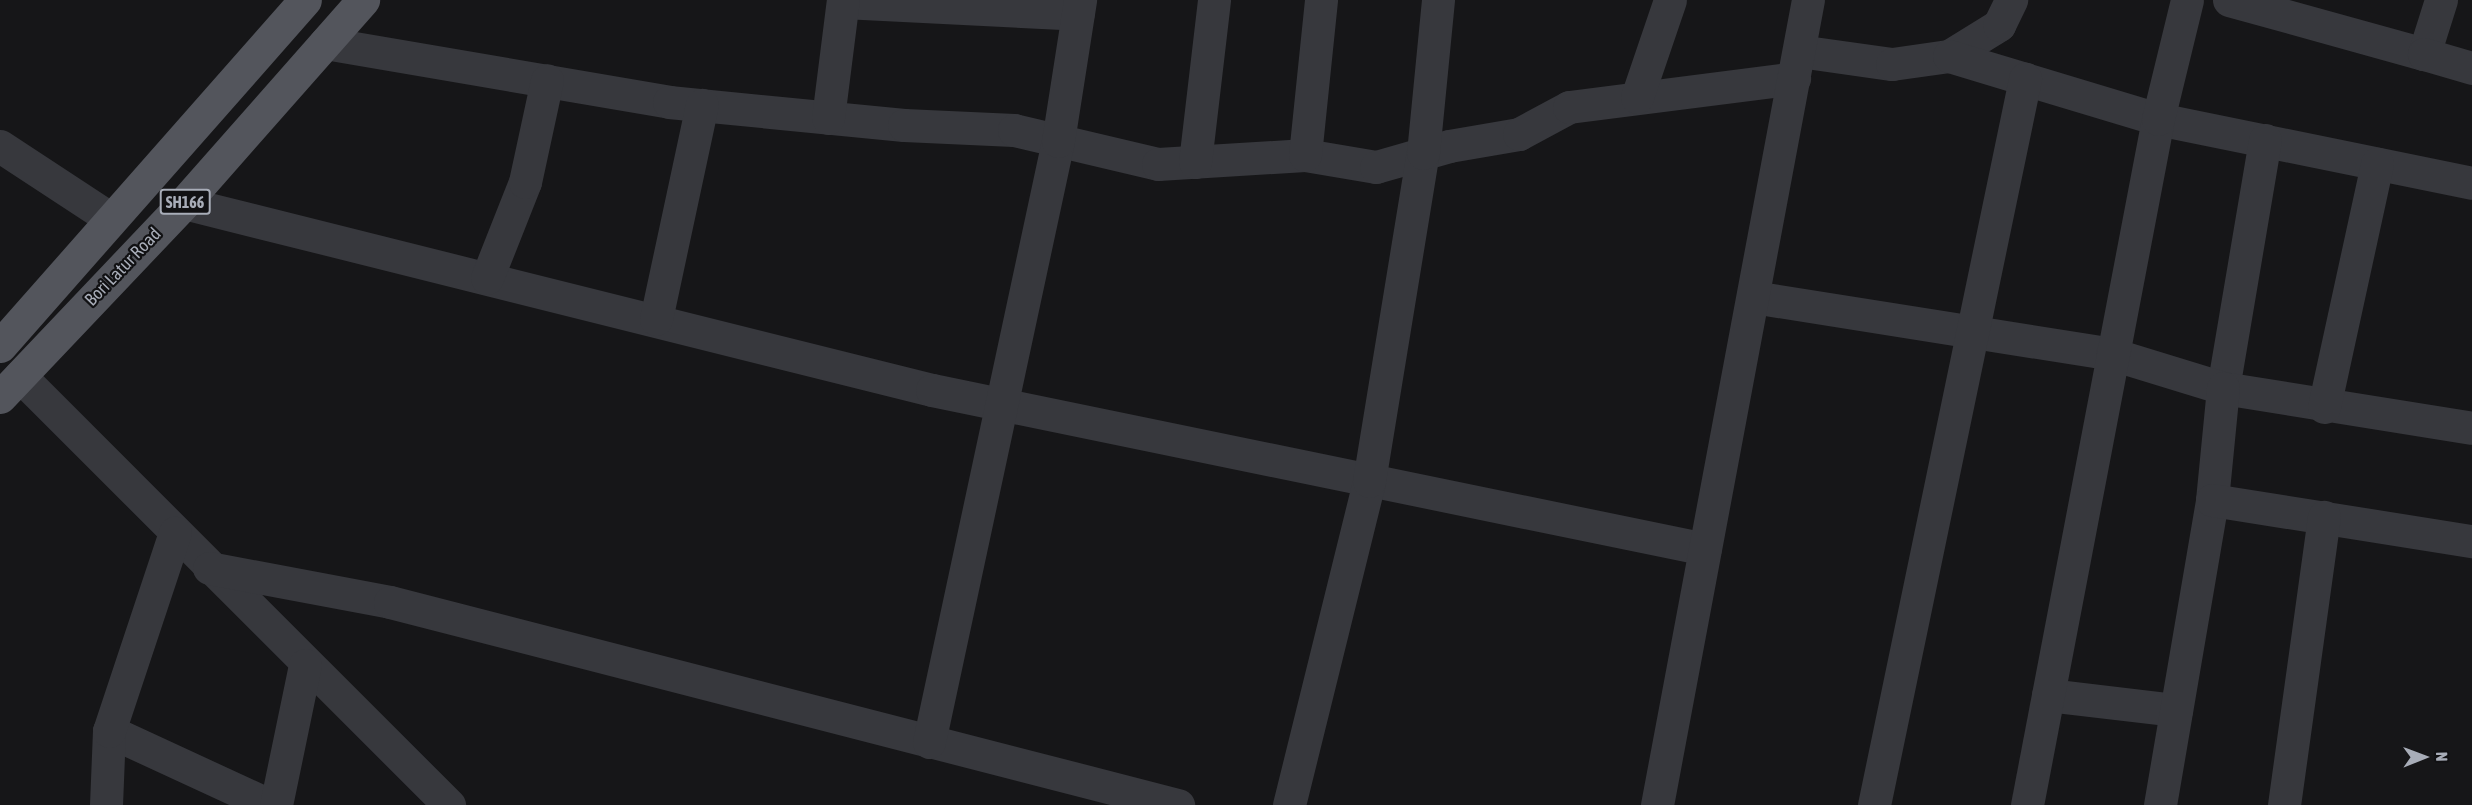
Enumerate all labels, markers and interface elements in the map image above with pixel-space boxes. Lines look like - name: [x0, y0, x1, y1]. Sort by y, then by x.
- road number: SH166: [160, 189, 210, 215]
- street label: Bori Latur Road: [80, 223, 166, 311]
- north arrow: [2394, 727, 2454, 787]
- text: N: [2433, 752, 2451, 762]

